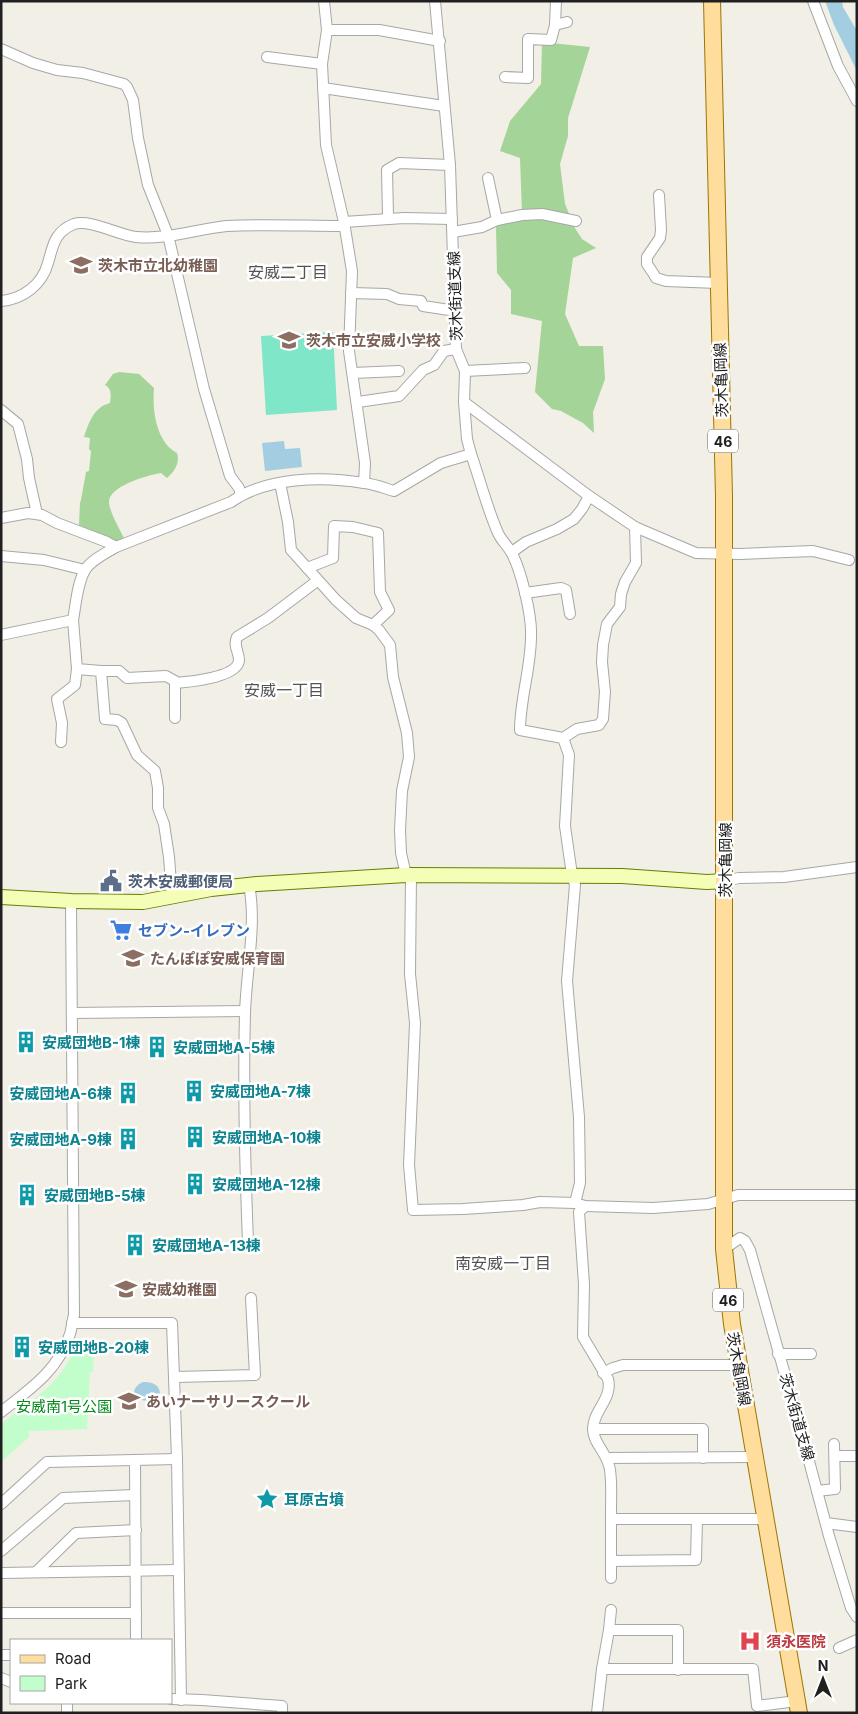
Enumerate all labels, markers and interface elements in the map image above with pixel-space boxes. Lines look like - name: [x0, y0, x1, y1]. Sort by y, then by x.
- street label: 茨木街道支線: [444, 251, 466, 341]
- school or university icon: 茨木市立北幼稚園: [68, 252, 94, 278]
- place label: 茨木市立北幼稚園: [98, 256, 218, 275]
- district label: 安威二丁目: [248, 262, 328, 282]
- school or university icon: 茨木市立安威小学校: [276, 327, 302, 353]
- place label: 茨木市立安威小学校: [306, 331, 441, 350]
- street label: 茨木亀岡線: [710, 342, 732, 418]
- road number: 46: [708, 430, 738, 452]
- district label: 安威一丁目: [244, 680, 324, 700]
- street label: 茨木亀岡線: [716, 822, 735, 898]
- public building icon: 茨木安威郵便局: [98, 868, 124, 894]
- place label: 茨木安威郵便局: [128, 872, 233, 891]
- supermarket icon: セブン-イレブン: [108, 917, 134, 943]
- place label: セブン-イレブン: [138, 921, 250, 940]
- school or university icon: たんぽぽ安威保育園: [120, 945, 146, 971]
- place label: たんぽぽ安威保育園: [150, 949, 285, 968]
- building icon: 安威団地B-1棟: [13, 1029, 39, 1055]
- place label: 安威団地B-1棟: [42, 1033, 140, 1052]
- building icon: 安威団地A-5棟: [144, 1034, 170, 1060]
- place label: 安威団地A-5棟: [173, 1038, 275, 1057]
- building icon: 安威団地A-7棟: [181, 1078, 207, 1104]
- building icon: 安威団地A-6棟: [115, 1080, 141, 1106]
- place label: 安威団地A-7棟: [210, 1082, 311, 1101]
- place label: 安威団地A-6棟: [10, 1084, 112, 1103]
- building icon: 安威団地A-10棟: [182, 1124, 208, 1150]
- building icon: 安威団地A-9棟: [115, 1126, 141, 1152]
- place label: 安威団地A-10棟: [212, 1128, 321, 1147]
- place label: 安威団地A-9棟: [10, 1130, 112, 1149]
- building icon: 安威団地A-12棟: [182, 1171, 208, 1197]
- place label: 安威団地A-12棟: [212, 1175, 321, 1194]
- building icon: 安威団地B-5棟: [14, 1182, 40, 1208]
- place label: 安威団地B-5棟: [44, 1186, 146, 1205]
- building icon: 安威団地A-13棟: [122, 1232, 148, 1258]
- place label: 安威団地A-13棟: [152, 1236, 261, 1255]
- district label: 南安威一丁目: [455, 1253, 551, 1273]
- school or university icon: 安威幼稚園: [113, 1276, 139, 1302]
- place label: 安威幼稚園: [142, 1280, 217, 1299]
- road number: 46: [713, 1288, 743, 1312]
- street label: 茨木亀岡線: [723, 1330, 755, 1408]
- building icon: 安威団地B-20棟: [9, 1334, 35, 1360]
- place label: 安威団地B-20棟: [38, 1338, 149, 1357]
- street label: 茨木街道支線: [775, 1371, 819, 1463]
- school or university icon: あいナーサリースクール: [116, 1388, 142, 1414]
- place label: あいナーサリースクール: [146, 1392, 310, 1411]
- park label: 安威南1号公園: [16, 1397, 112, 1416]
- place icon: 耳原古墳: [254, 1486, 280, 1512]
- place label: 耳原古墳: [284, 1490, 344, 1509]
- hospital icon: 須永医院: [737, 1628, 763, 1654]
- place label: 須永医院: [766, 1632, 826, 1651]
- legend: [10, 1639, 172, 1704]
- text: Road: [55, 1649, 91, 1668]
- north arrow: [798, 1654, 848, 1704]
- text: N: [818, 1657, 828, 1674]
- text: Park: [55, 1674, 88, 1693]

